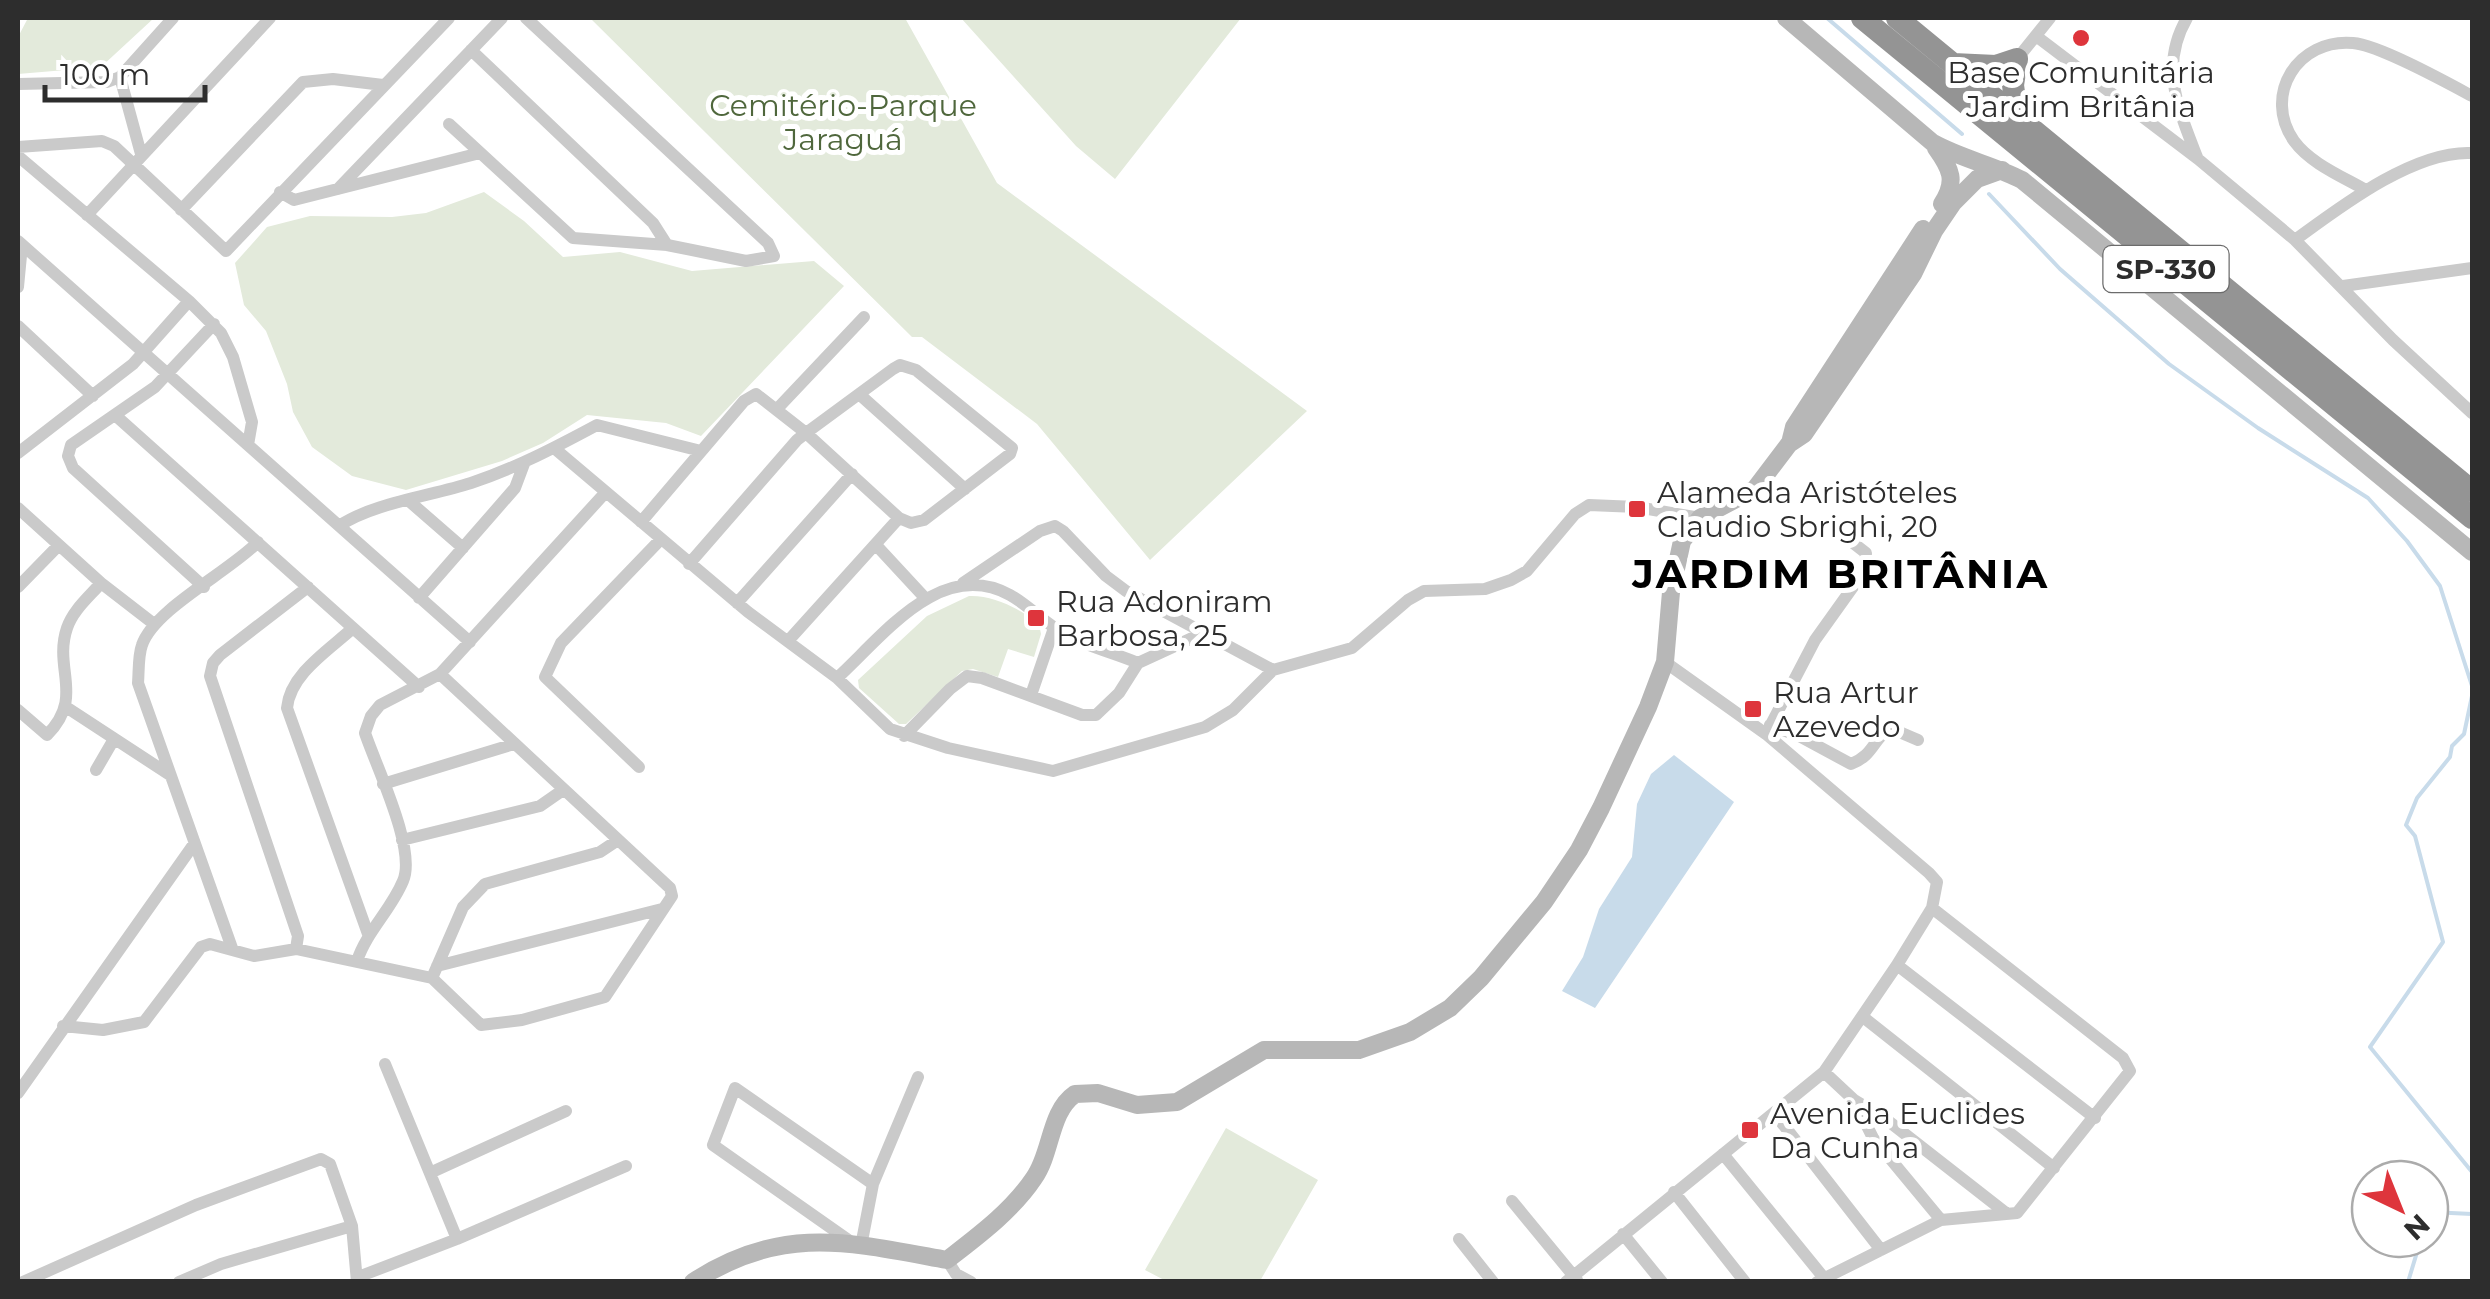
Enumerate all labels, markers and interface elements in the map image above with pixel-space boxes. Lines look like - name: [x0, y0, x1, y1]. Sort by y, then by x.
- marker: Base Comunitária Jardim Britânia: [2070, 27, 2092, 49]
- scale bar: [45, 40, 205, 102]
- place label: Base Comunitária Jardim Britânia: [1947, 54, 2215, 125]
- text: 100 m: [60, 56, 150, 93]
- park label: Cemitério-Parque Jaraguá: [709, 87, 977, 158]
- road number: SP-330: [2104, 246, 2228, 292]
- place label: Alameda Aristóteles Claudio Sbrighi, 20: [1657, 474, 1957, 545]
- marker: Alameda Aristóteles Claudio Sbrighi, 20: [1626, 498, 1648, 520]
- district label: JARDIM BRITÂNIA: [1631, 549, 2050, 598]
- place label: Rua Adoniram Barbosa, 25: [1056, 583, 1273, 654]
- marker: Rua Adoniram Barbosa, 25: [1025, 607, 1047, 629]
- place label: Rua Artur Azevedo: [1773, 674, 1919, 745]
- marker: Rua Artur Azevedo: [1742, 698, 1764, 720]
- place label: Avenida Euclides Da Cunha: [1770, 1095, 2025, 1166]
- marker: Avenida Euclides Da Cunha: [1739, 1119, 1761, 1141]
- north arrow: [2350, 1159, 2450, 1259]
- text: N: [2397, 1207, 2437, 1247]

